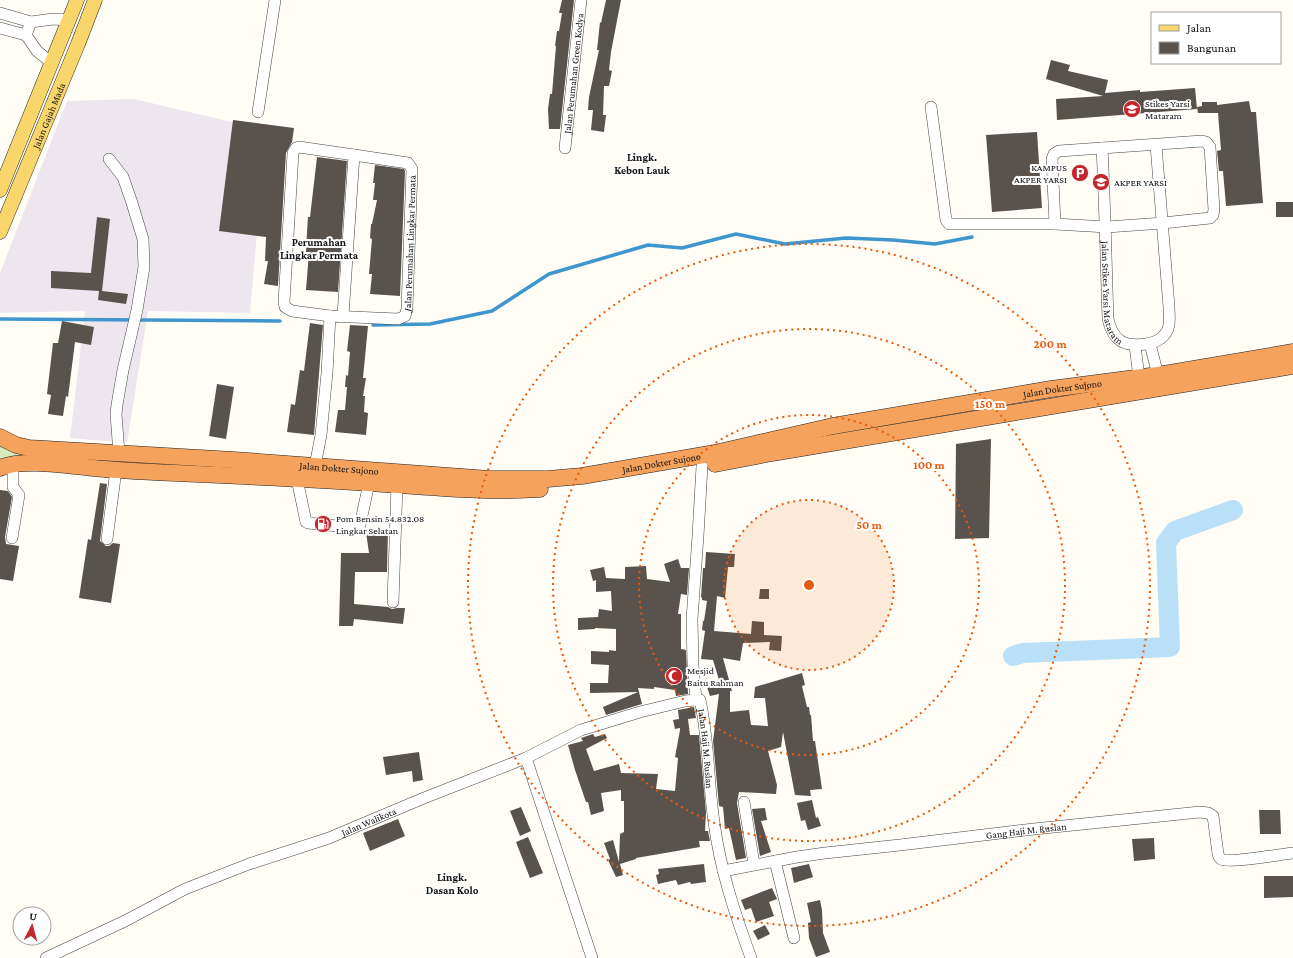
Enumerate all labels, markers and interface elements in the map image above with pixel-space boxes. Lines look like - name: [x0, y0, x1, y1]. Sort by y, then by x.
- street label: Jalan Perumahan Green Kodya: [561, 12, 585, 135]
- legend: [1151, 12, 1281, 64]
- text: Jalan: [1186, 21, 1212, 35]
- text: Bangunan: [1187, 41, 1237, 55]
- street label: Jalan Gajah Mada: [29, 81, 67, 151]
- place label: Stikes Yarsi Mataram: [1145, 98, 1190, 121]
- school or university icon: Stikes Yarsi Mataram: [1122, 99, 1142, 119]
- district label: Lingk. Kebon Lauk: [614, 151, 671, 176]
- place label: KAMPUS AKPER YARSI: [1014, 162, 1067, 185]
- parking icon: KAMPUS AKPER YARSI: [1070, 163, 1090, 183]
- school or university icon: AKPER YARSI: [1091, 172, 1111, 192]
- street label: Jalan Perumahan Lingkar Permata: [401, 174, 417, 313]
- place label: AKPER YARSI: [1114, 177, 1167, 188]
- district label: Perumahan Lingkar Permata: [280, 236, 359, 261]
- street label: Jalan Stikes Yarsi Mataram: [1100, 240, 1125, 346]
- text: 200 m: [1033, 337, 1067, 351]
- street label: Jalan Dokter Sujono: [1021, 377, 1102, 399]
- text: 150 m: [975, 397, 1006, 411]
- street label: Jalan Dokter Sujono: [620, 450, 702, 475]
- text: 100 m: [913, 458, 946, 472]
- street label: Jalan Dokter Sujono: [298, 459, 379, 476]
- place label: Pom Bensin 54.832.08 Lingkar Selatan: [336, 513, 425, 536]
- fuel station icon: Pom Bensin 54.832.08 Lingkar Selatan: [313, 514, 333, 534]
- text: 50 m: [856, 518, 883, 532]
- centre of rings: [802, 578, 816, 592]
- place label: Mesjid Baitu Rahman: [687, 665, 744, 688]
- mosque icon: Mesjid Baitu Rahman: [664, 666, 684, 686]
- street label: Jalan Haji M. Ruslan: [696, 707, 716, 789]
- street label: Jalan Walikota: [339, 805, 398, 838]
- street label: Gang Haji M. Ruslan: [985, 820, 1068, 840]
- district label: Lingk. Dasan Kolo: [426, 871, 479, 896]
- north arrow: [12, 906, 52, 946]
- text: U: [29, 910, 38, 922]

